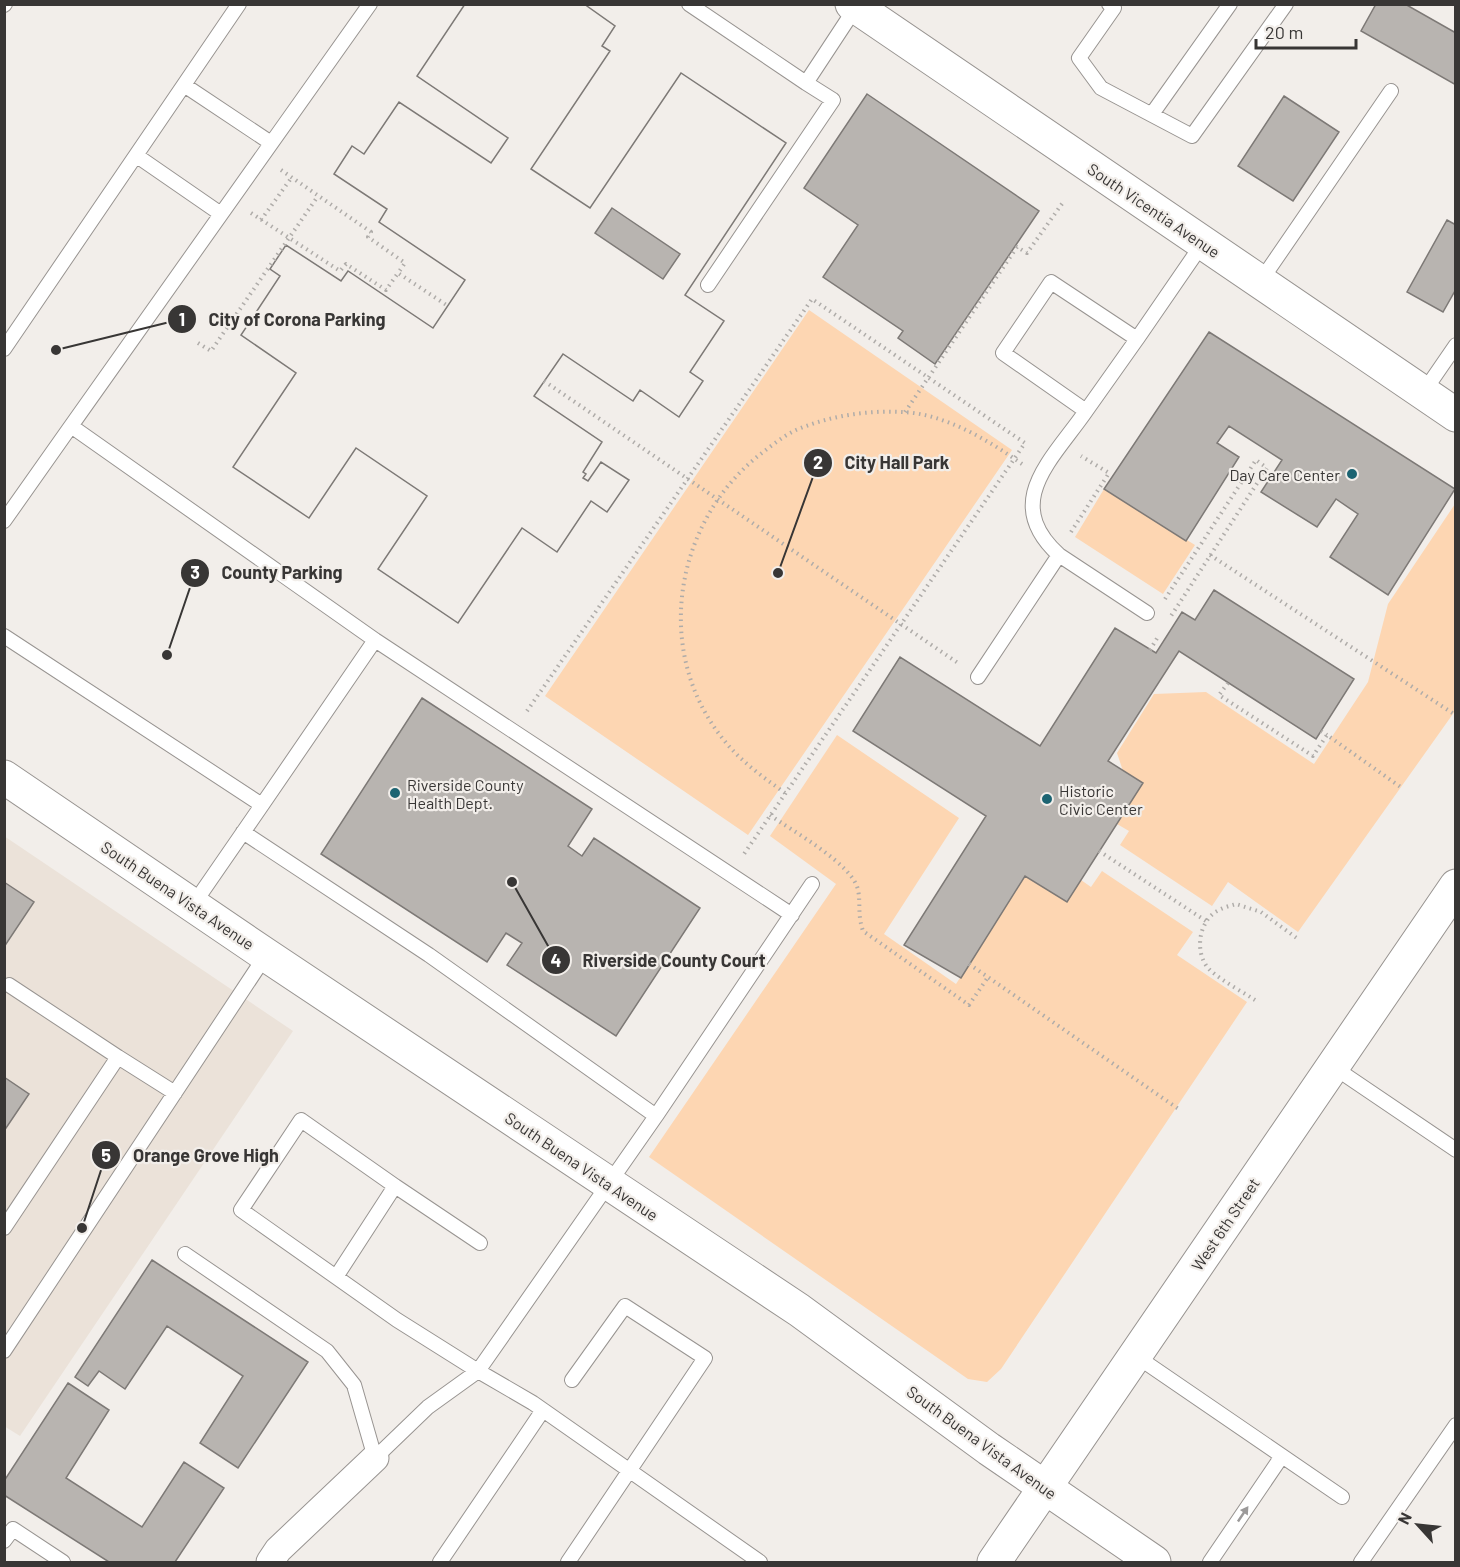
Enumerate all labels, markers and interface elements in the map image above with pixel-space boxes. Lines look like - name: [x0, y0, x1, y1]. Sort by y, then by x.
- scale bar: [1256, 12, 1356, 50]
- text: 20 m: [1265, 21, 1303, 43]
- street label: South Vicentia Avenue: [1084, 159, 1224, 261]
- callout: City of Corona Parking: [167, 301, 398, 337]
- text: 1: [179, 308, 185, 330]
- text: City of Corona Parking: [208, 308, 386, 330]
- callout: City Hall Park: [803, 445, 962, 481]
- text: 2: [813, 451, 823, 473]
- text: City Hall Park: [845, 451, 950, 473]
- place label: Day Care Center: [1230, 465, 1340, 484]
- marker: Day Care Center: [1345, 467, 1359, 481]
- callout: County Parking: [180, 555, 355, 591]
- text: 3: [190, 561, 200, 583]
- text: County Parking: [221, 561, 343, 583]
- place label: Riverside County Health Dept.: [407, 775, 524, 812]
- place label: Historic Civic Center: [1059, 781, 1143, 818]
- marker: Riverside County Health Dept.: [388, 786, 402, 800]
- marker: Historic Civic Center: [1040, 792, 1054, 806]
- street label: South Buena Vista Avenue: [98, 837, 258, 953]
- callout: Riverside County Court: [541, 942, 778, 978]
- text: 4: [551, 949, 562, 971]
- text: Riverside County Court: [583, 949, 766, 971]
- street label: South Buena Vista Avenue: [502, 1108, 662, 1224]
- callout: Orange Grove High: [91, 1137, 291, 1173]
- text: 5: [101, 1144, 111, 1166]
- text: Orange Grove High: [133, 1144, 279, 1166]
- street label: West 6th Street: [1187, 1174, 1263, 1274]
- street label: South Buena Vista Avenue: [903, 1381, 1061, 1503]
- north arrow: [1388, 1495, 1448, 1555]
- one-way arrow: [1237, 1506, 1248, 1522]
- text: N: [1393, 1509, 1415, 1527]

